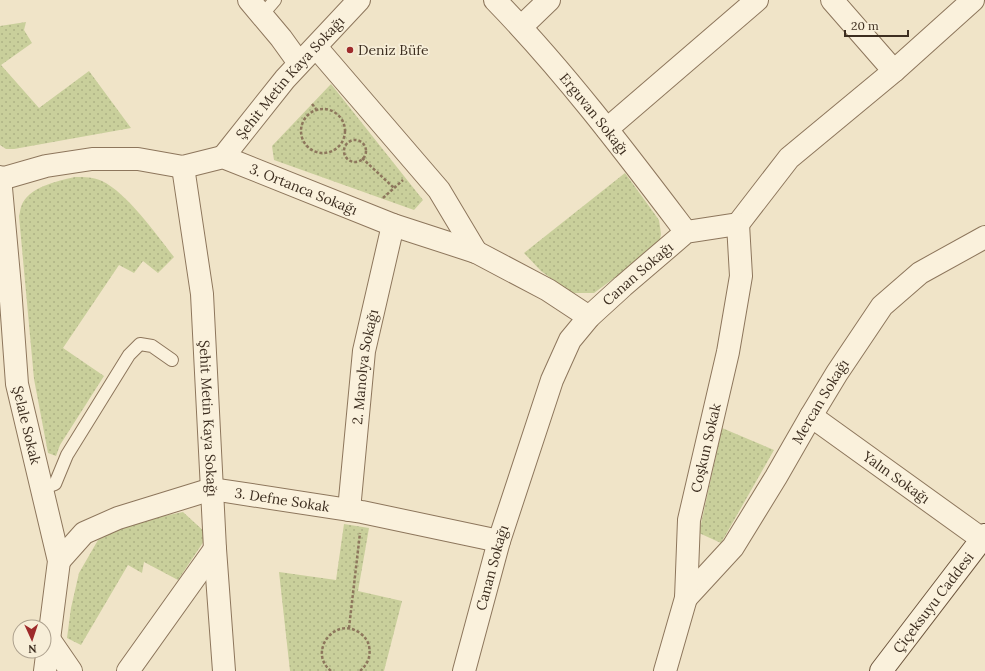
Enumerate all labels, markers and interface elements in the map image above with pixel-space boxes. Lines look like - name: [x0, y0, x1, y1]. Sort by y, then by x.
- street label: Şehit Metin Kaya Sokağı: [232, 12, 348, 143]
- scale bar: [845, 12, 908, 38]
- text: 20 m: [851, 18, 879, 33]
- place label: Deniz Büfe: [358, 41, 429, 59]
- marker: Deniz Büfe: [345, 45, 355, 55]
- street label: Erguvan Sokağı: [556, 69, 633, 158]
- street label: 3. Ortanca Sokağı: [247, 160, 360, 219]
- street label: Canan Sokağı: [599, 238, 677, 309]
- street label: 2. Manolya Sokağı: [348, 307, 382, 425]
- street label: Şehit Metin Kaya Sokağı: [195, 340, 221, 497]
- street label: Mercan Sokağı: [788, 356, 853, 447]
- street label: Şelale Sokak: [9, 384, 45, 467]
- street label: Coşkun Sokak: [687, 401, 725, 494]
- street label: Yalın Sokağı: [858, 447, 933, 508]
- street label: 3. Defne Sokak: [233, 484, 331, 516]
- street label: Canan Sokağı: [472, 523, 513, 612]
- street label: Çiçeksuyu Caddesi: [889, 549, 978, 657]
- north arrow: [12, 619, 52, 659]
- text: N: [27, 642, 37, 656]

